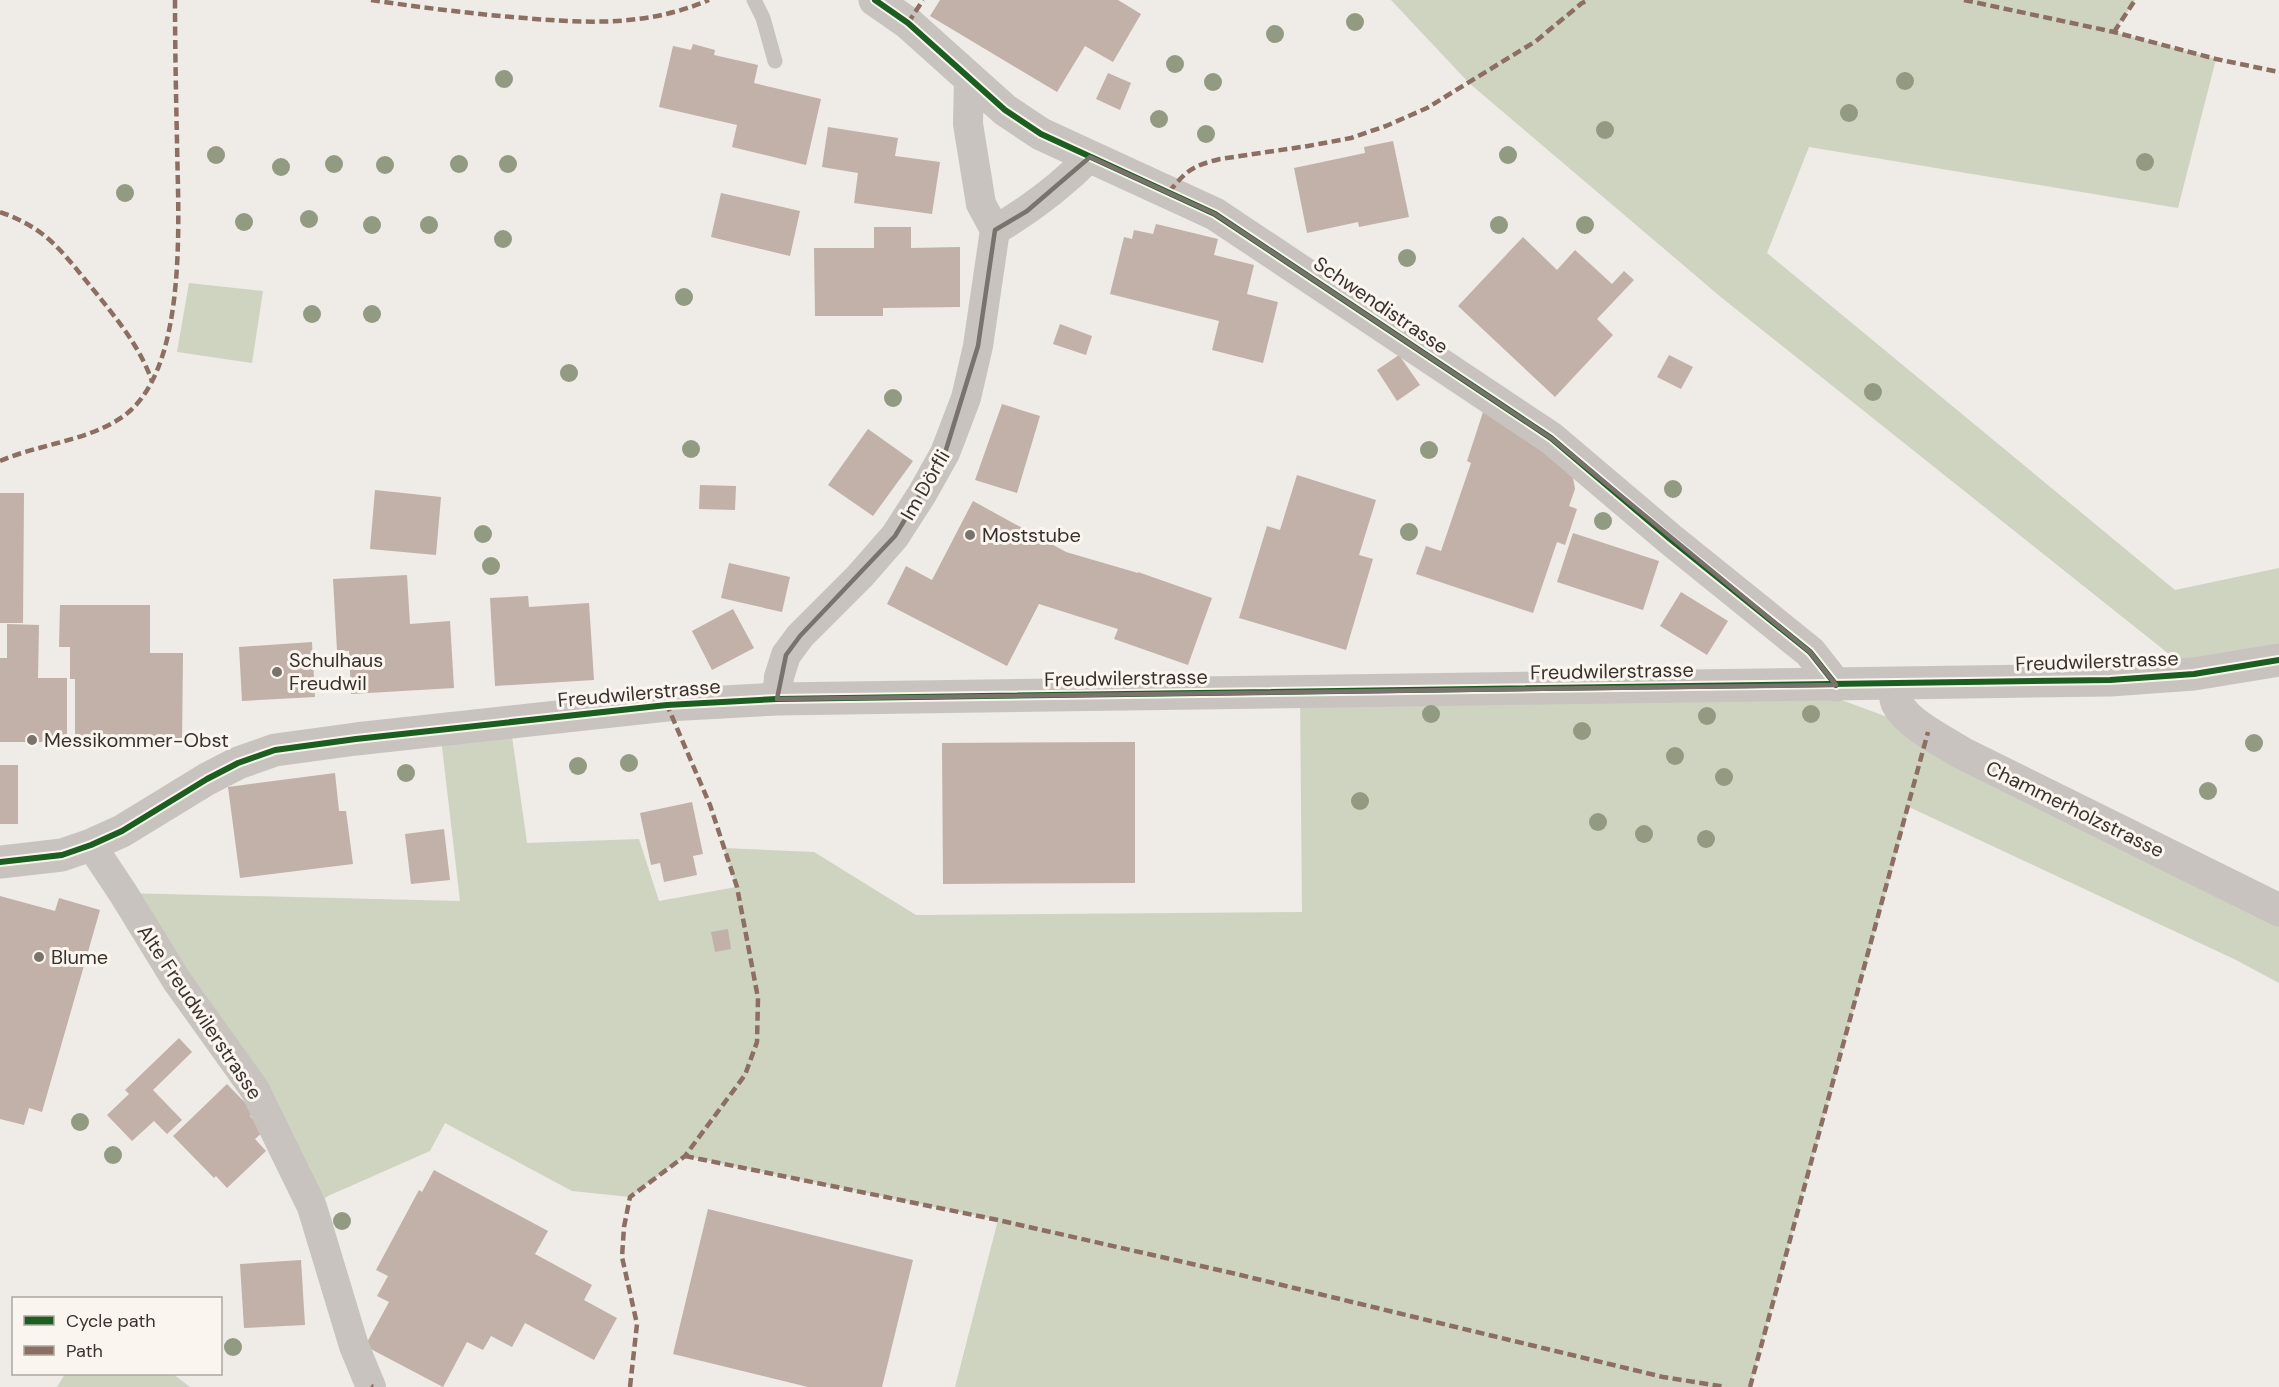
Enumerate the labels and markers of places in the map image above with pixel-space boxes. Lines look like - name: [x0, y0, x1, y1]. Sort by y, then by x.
- place label: Moststube: [982, 522, 1081, 548]
- marker: Moststube: [963, 528, 977, 542]
- place label: Schulhaus Freudwil: [289, 647, 383, 696]
- marker: Schulhaus Freudwil: [270, 665, 284, 679]
- place label: Messikommer-Obst: [44, 727, 229, 753]
- marker: Messikommer-Obst: [25, 733, 39, 747]
- place label: Blume: [51, 944, 108, 970]
- marker: Blume: [32, 950, 46, 964]

